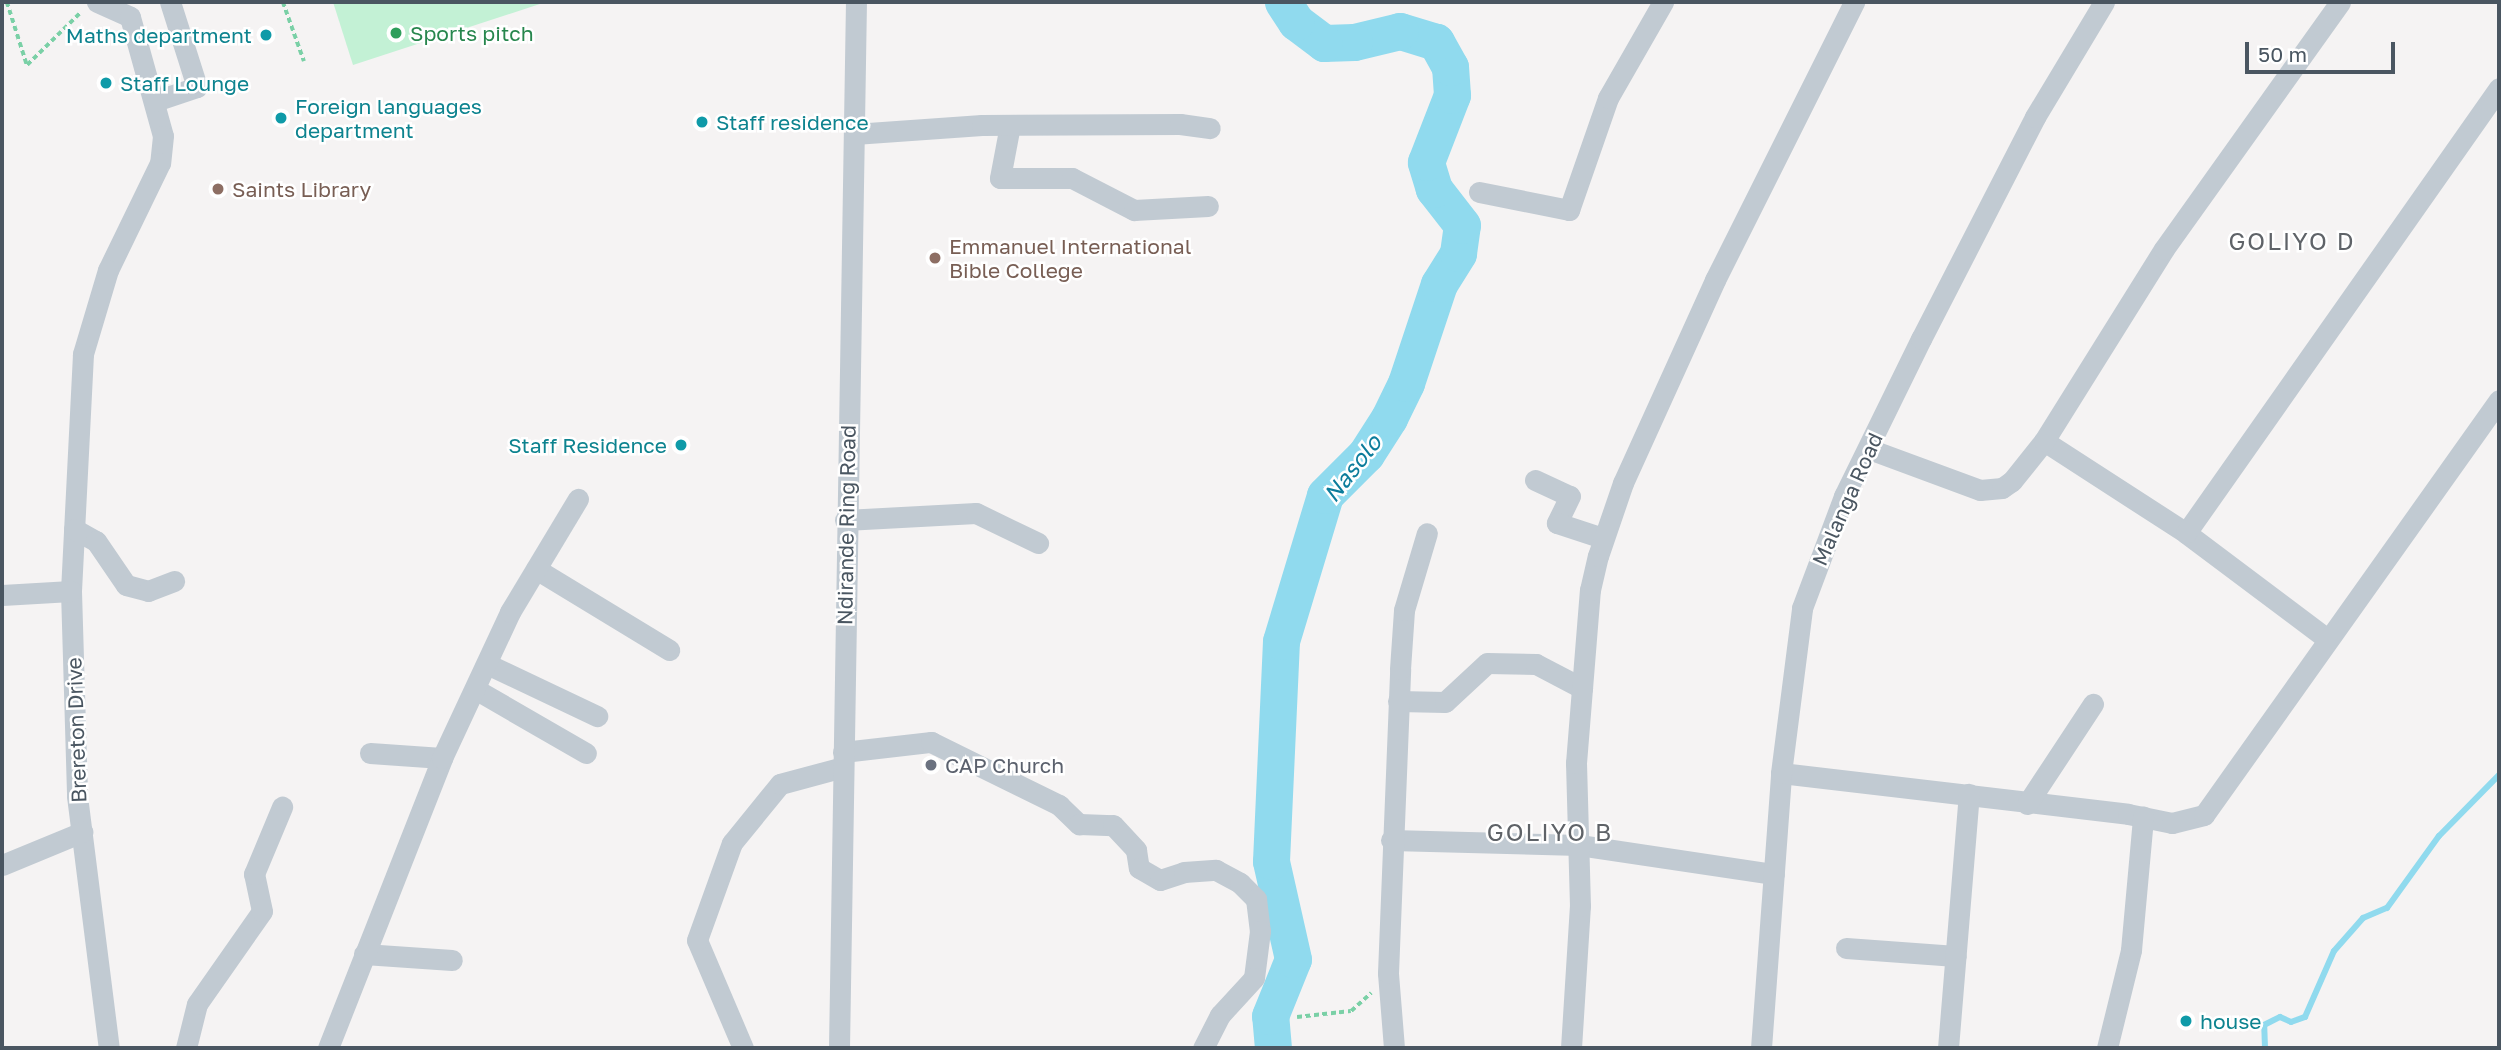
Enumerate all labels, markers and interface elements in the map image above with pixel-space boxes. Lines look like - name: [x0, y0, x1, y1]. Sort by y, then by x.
- place label: Sports pitch: [410, 20, 534, 46]
- place label: Maths department: [66, 22, 252, 48]
- marker: Sports pitch: [388, 25, 404, 41]
- marker: Maths department: [258, 27, 274, 43]
- scale bar: [2249, 28, 2400, 72]
- text: 50 m: [2258, 41, 2307, 67]
- place label: Staff Lounge: [120, 70, 249, 96]
- marker: Staff Lounge: [98, 75, 114, 91]
- place label: Foreign languages department: [295, 93, 482, 143]
- place label: Staff residence: [716, 109, 869, 135]
- marker: Foreign languages department: [273, 110, 289, 126]
- marker: Staff residence: [694, 114, 710, 130]
- place label: Saints Library: [232, 176, 371, 202]
- marker: Saints Library: [210, 181, 226, 197]
- district label: GOLIYO D: [2229, 227, 2355, 255]
- place label: Emmanuel International Bible College: [949, 233, 1191, 283]
- marker: Emmanuel International Bible College: [927, 250, 943, 266]
- street label: Ndirande Ring Road: [832, 425, 860, 625]
- water label: Nasolo: [1317, 429, 1387, 507]
- street label: Malanga Road: [1806, 429, 1888, 569]
- place label: Staff Residence: [508, 432, 667, 458]
- marker: Staff Residence: [673, 437, 689, 453]
- street label: Brereton Drive: [61, 657, 91, 803]
- place label: CAP Church: [945, 752, 1064, 778]
- marker: CAP Church: [923, 757, 939, 773]
- district label: GOLIYO B: [1488, 818, 1612, 846]
- place label: house: [2200, 1008, 2262, 1034]
- marker: house: [2178, 1013, 2194, 1029]

